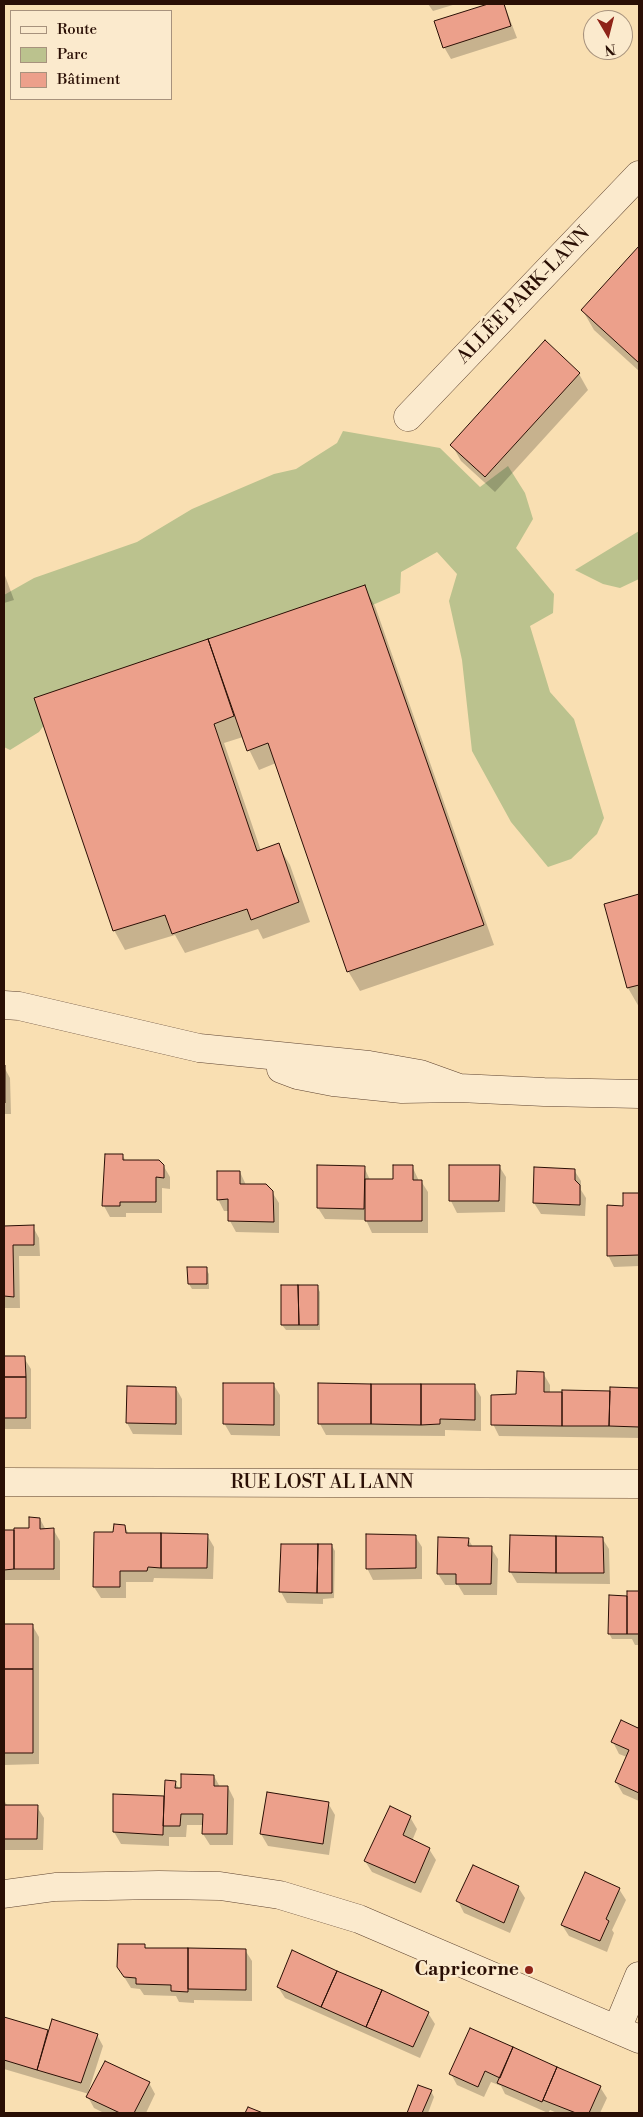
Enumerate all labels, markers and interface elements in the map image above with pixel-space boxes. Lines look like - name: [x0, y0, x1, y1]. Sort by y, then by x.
- legend: [10, 10, 172, 100]
- north arrow: [583, 10, 633, 60]
- text: Route: [57, 20, 97, 39]
- text: N: [603, 39, 617, 59]
- text: Parc: [57, 45, 88, 64]
- text: Bâtiment: [57, 70, 120, 89]
- street label: ALLÉE PARK-LANN: [453, 223, 595, 369]
- street label: RUE LOST AL LANN: [230, 1472, 414, 1494]
- place label: Capricorne: [415, 1959, 519, 1981]
- marker: Capricorne: [523, 1964, 535, 1976]

